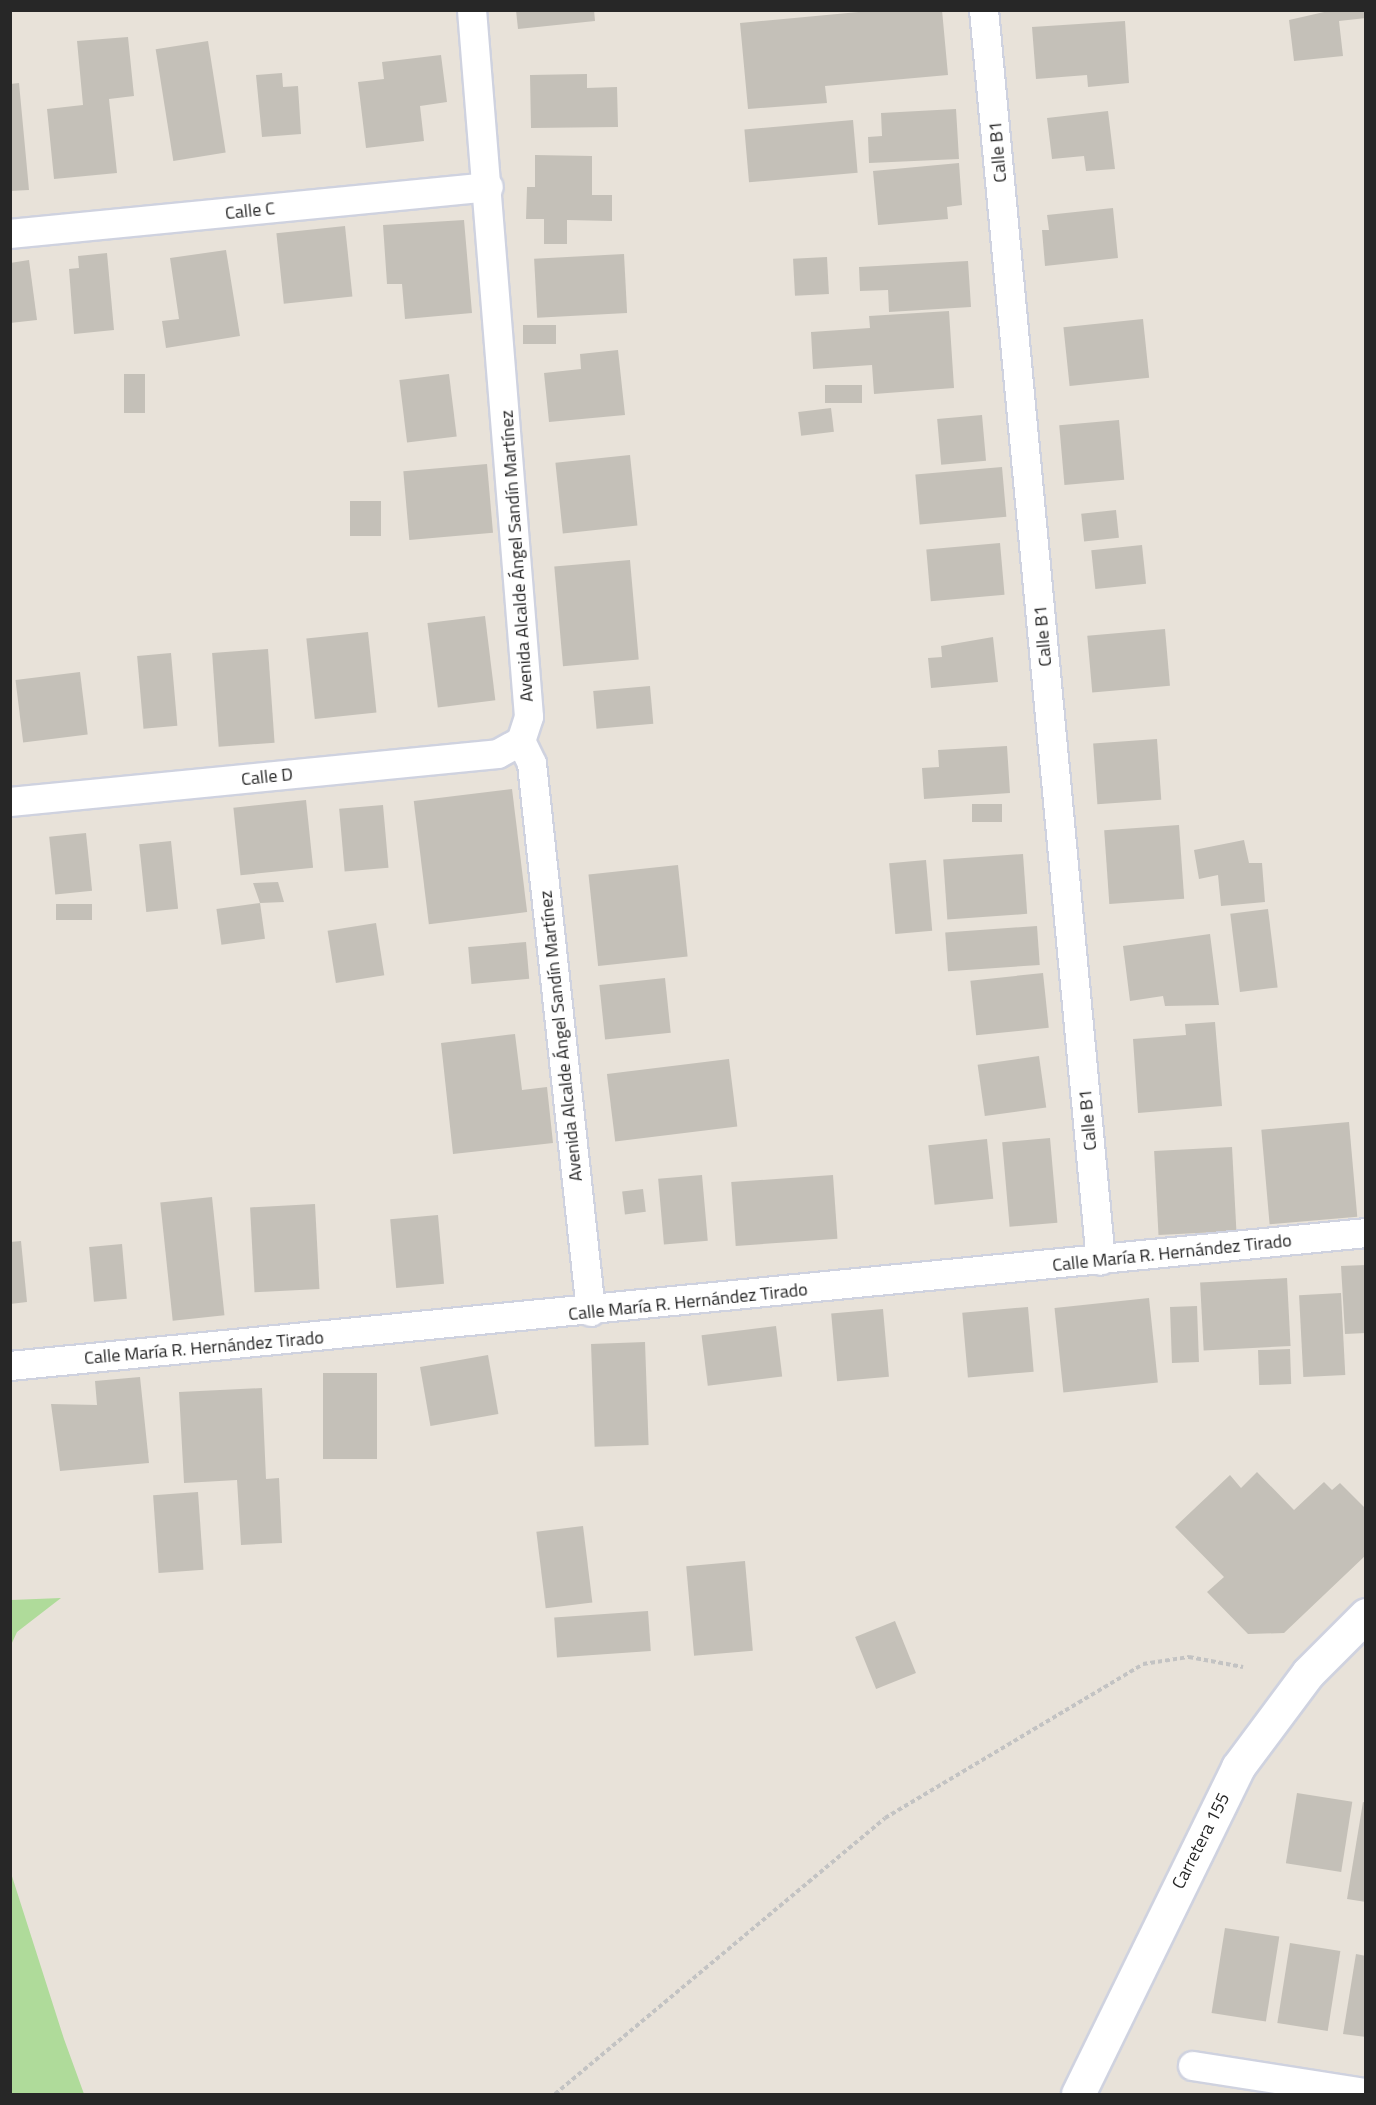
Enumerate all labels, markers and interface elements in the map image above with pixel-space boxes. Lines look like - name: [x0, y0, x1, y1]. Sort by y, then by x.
- street label: Calle B1: [985, 121, 1011, 183]
- street label: Calle C: [224, 198, 276, 224]
- street label: Avenida Alcalde Ángel Sandín Martínez: [496, 409, 538, 703]
- street label: Calle B1: [1030, 605, 1056, 667]
- street label: Calle D: [240, 764, 294, 790]
- street label: Avenida Alcalde Ángel Sandín Martínez: [535, 889, 587, 1183]
- street label: Calle B1: [1075, 1089, 1101, 1151]
- street label: Calle María R. Hernández Tirado: [1051, 1230, 1293, 1276]
- street label: Calle María R. Hernández Tirado: [567, 1279, 809, 1325]
- street label: Calle María R. Hernández Tirado: [83, 1327, 325, 1369]
- street label: Carretera 155: [1168, 1789, 1234, 1893]

